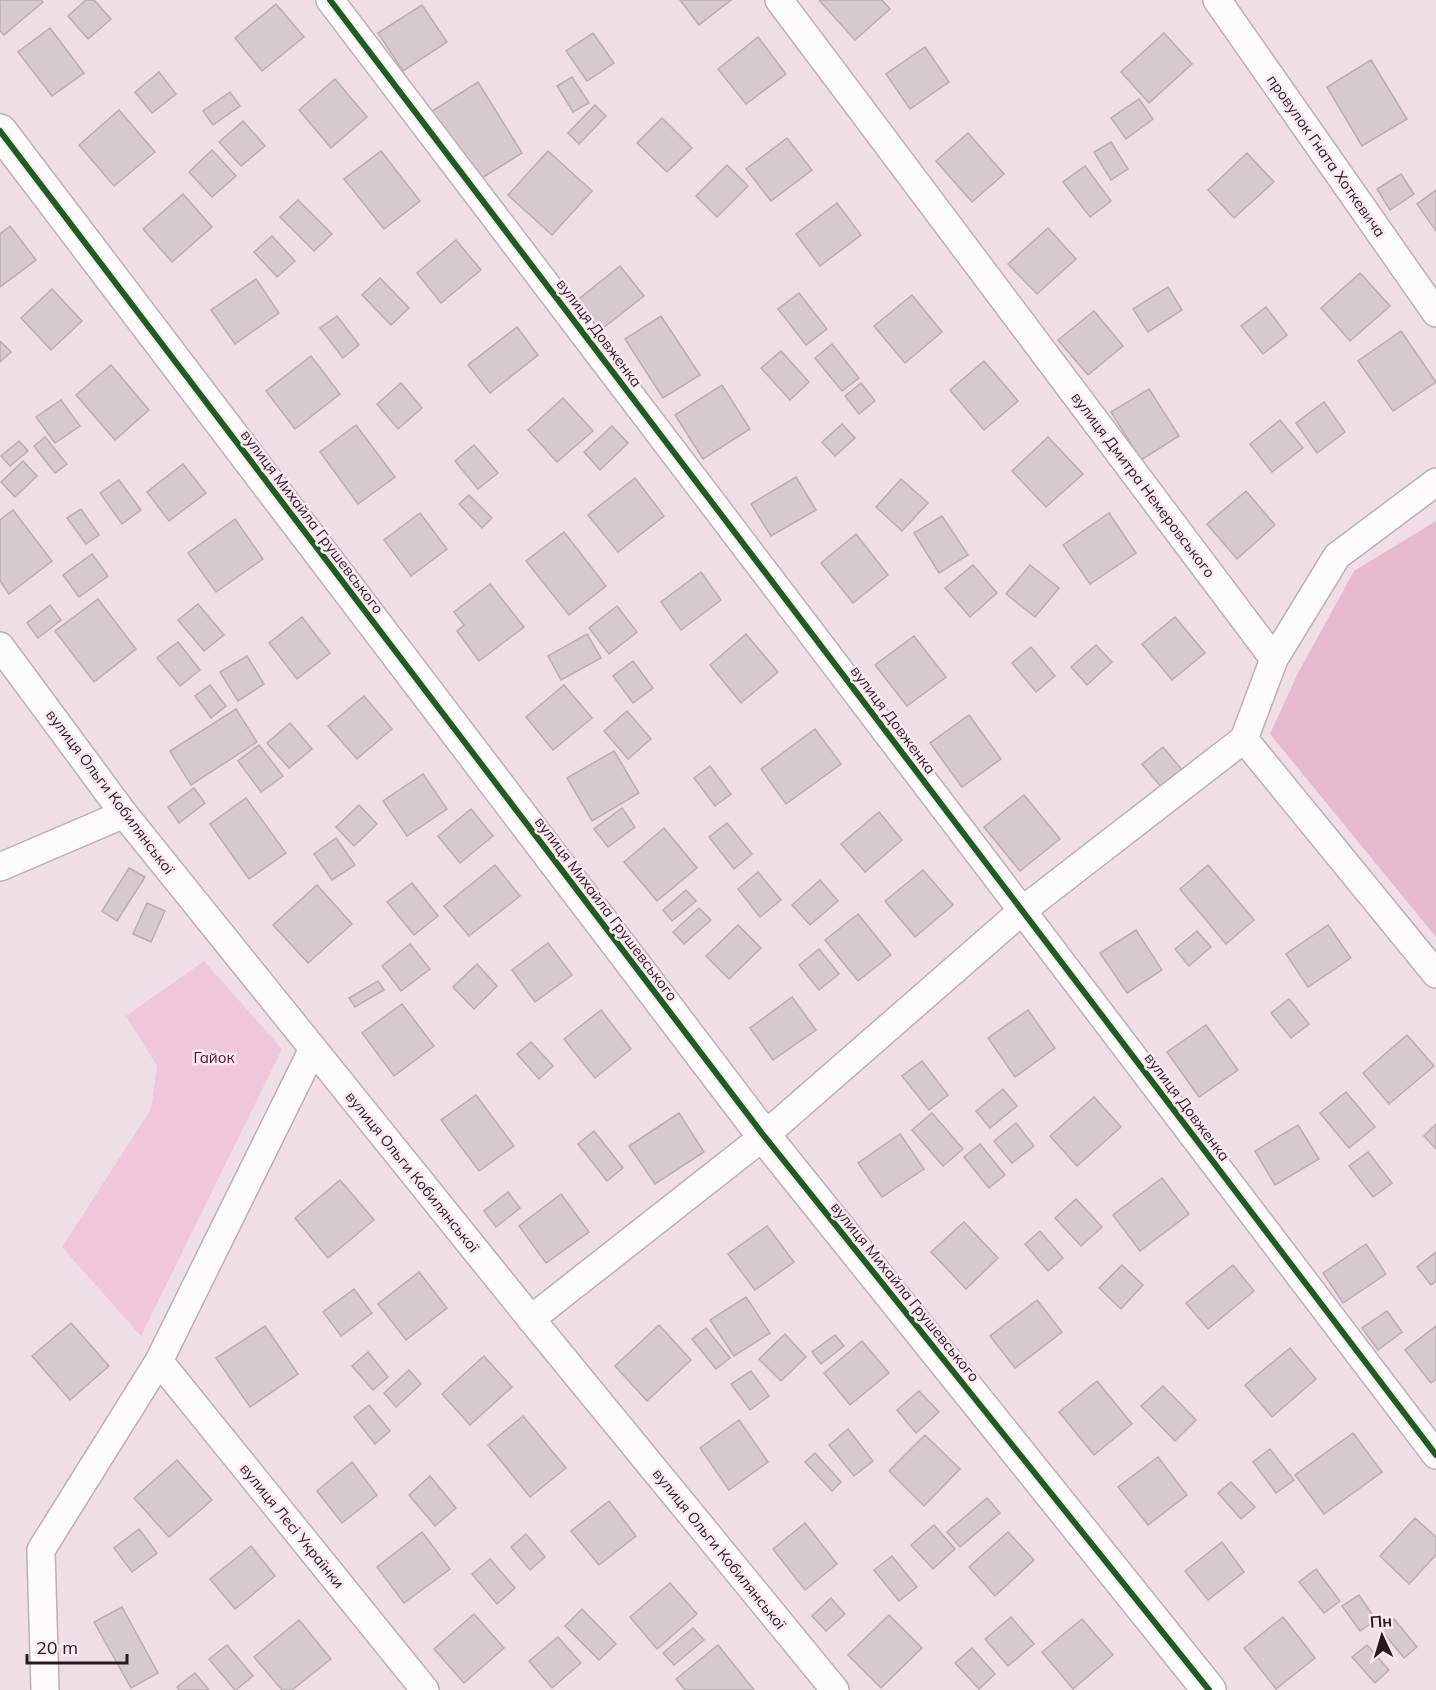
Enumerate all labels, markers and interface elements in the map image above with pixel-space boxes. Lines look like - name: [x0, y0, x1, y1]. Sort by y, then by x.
- street label: провулок Гната Хоткевича: [1263, 71, 1390, 241]
- street label: вулиця Довженка: [552, 275, 646, 391]
- street label: вулиця Дмитра Немеровського: [1067, 388, 1219, 581]
- street label: вулиця Михайла Грушевського: [237, 426, 388, 618]
- street label: вулиця Довженка: [846, 662, 940, 778]
- street label: вулиця Ольги Кобилянської: [42, 706, 179, 878]
- street label: вулиця Михайла Грушевського: [531, 813, 682, 1005]
- park label: Гайок: [193, 1048, 236, 1067]
- street label: вулиця Довженка: [1140, 1049, 1234, 1165]
- street label: вулиця Ольги Кобилянської: [342, 1087, 483, 1256]
- street label: вулиця Михайла Грушевського: [827, 1198, 984, 1386]
- street label: вулиця Лесі Українки: [236, 1459, 349, 1592]
- street label: вулиця Ольги Кобилянської: [649, 1464, 790, 1633]
- north arrow: [1352, 1606, 1412, 1666]
- text: Пн: [1369, 1610, 1393, 1632]
- scale bar: [27, 1627, 128, 1665]
- text: 20 m: [36, 1636, 78, 1659]

